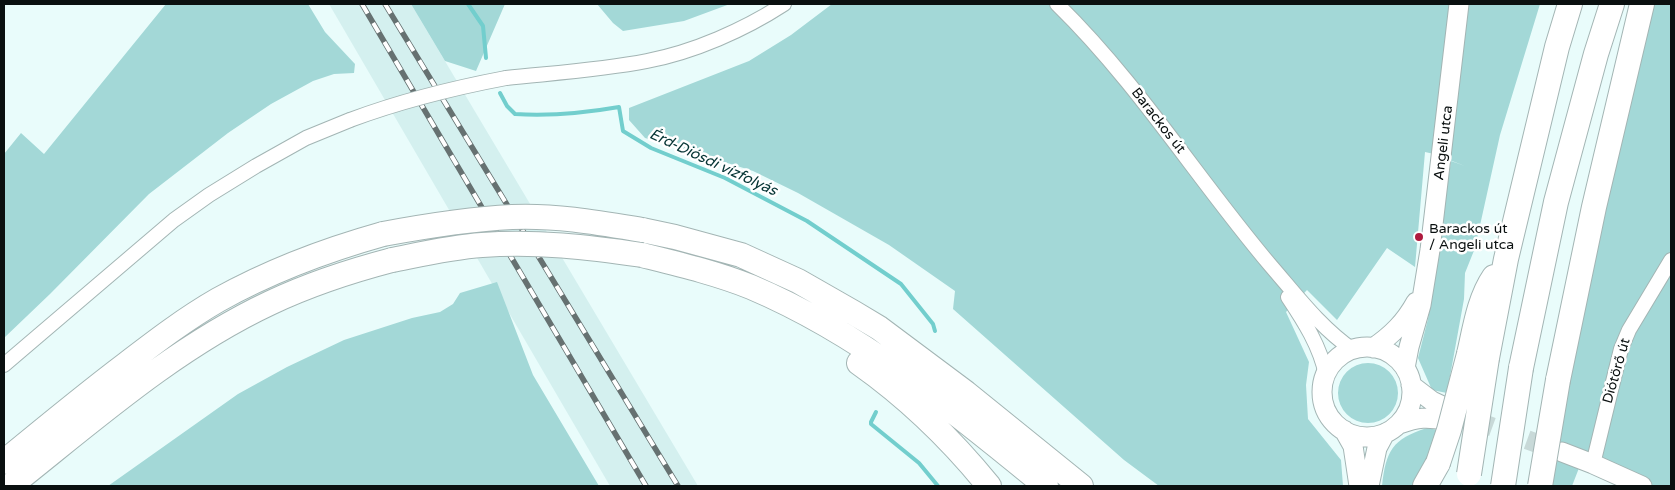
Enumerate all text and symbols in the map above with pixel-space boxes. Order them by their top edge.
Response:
street label: Barackos út [1127,85,1189,157]
street label: Angeli utca [1431,105,1457,181]
water label: Érd-Diósdi vízfolyás [646,126,780,200]
place label: Barackos út / Angeli utca [1429,221,1514,253]
marker: Barackos út / Angeli utca [1413,231,1425,243]
street label: Diótörő út [1600,336,1634,406]

